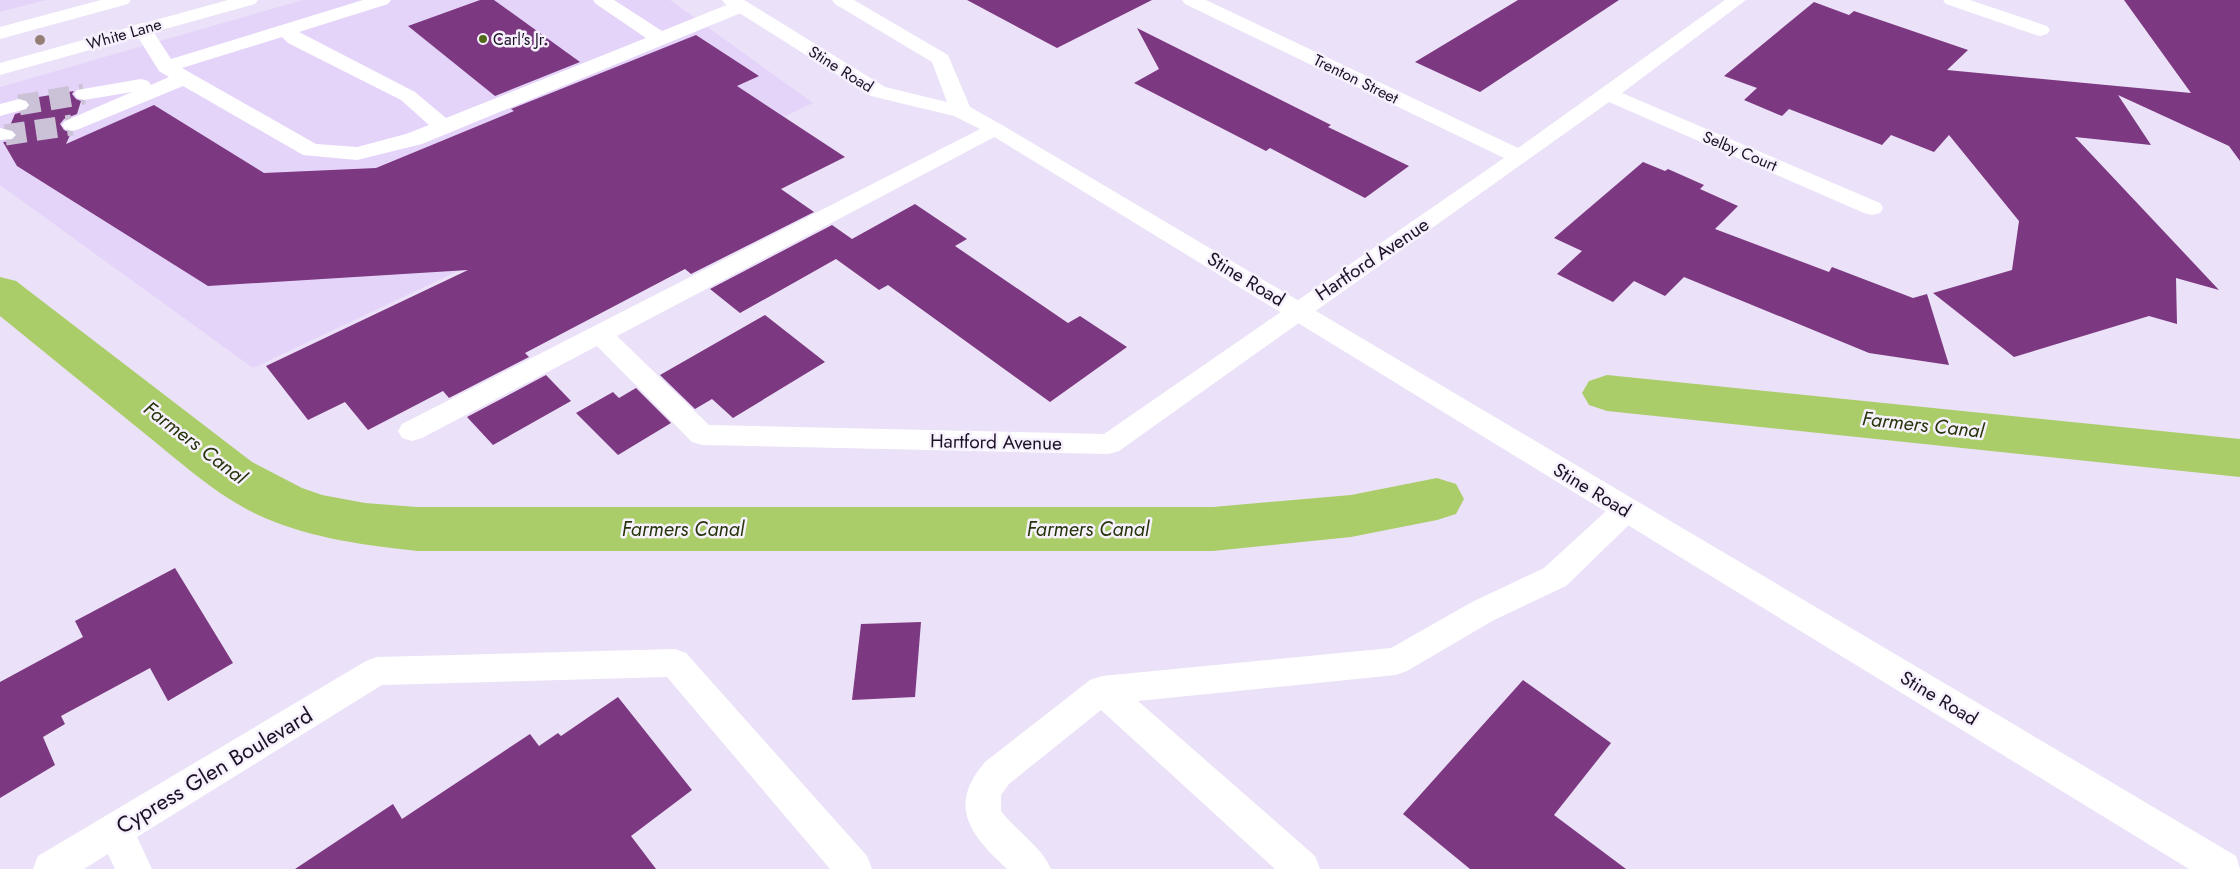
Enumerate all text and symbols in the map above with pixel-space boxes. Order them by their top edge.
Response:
street label: White Lane [84,12,164,56]
place label: Carl's Jr. [493,28,548,51]
marker: Carl's Jr. [477,33,489,45]
street label: Stine Road [804,40,878,98]
street label: Trenton Street [1310,48,1403,110]
street label: Selby Court [1699,125,1781,177]
street label: Hartford Avenue [1310,211,1434,307]
street label: Stine Road [1202,245,1290,313]
water label: Farmers Canal [137,395,254,492]
water label: Farmers Canal [1861,404,1987,446]
street label: Hartford Avenue [930,427,1062,457]
street label: Stine Road [1548,456,1636,524]
water label: Farmers Canal [622,515,746,544]
water label: Farmers Canal [1027,515,1151,544]
street label: Stine Road [1895,664,1983,732]
street label: Cypress Glen Boulevard [110,699,318,841]

